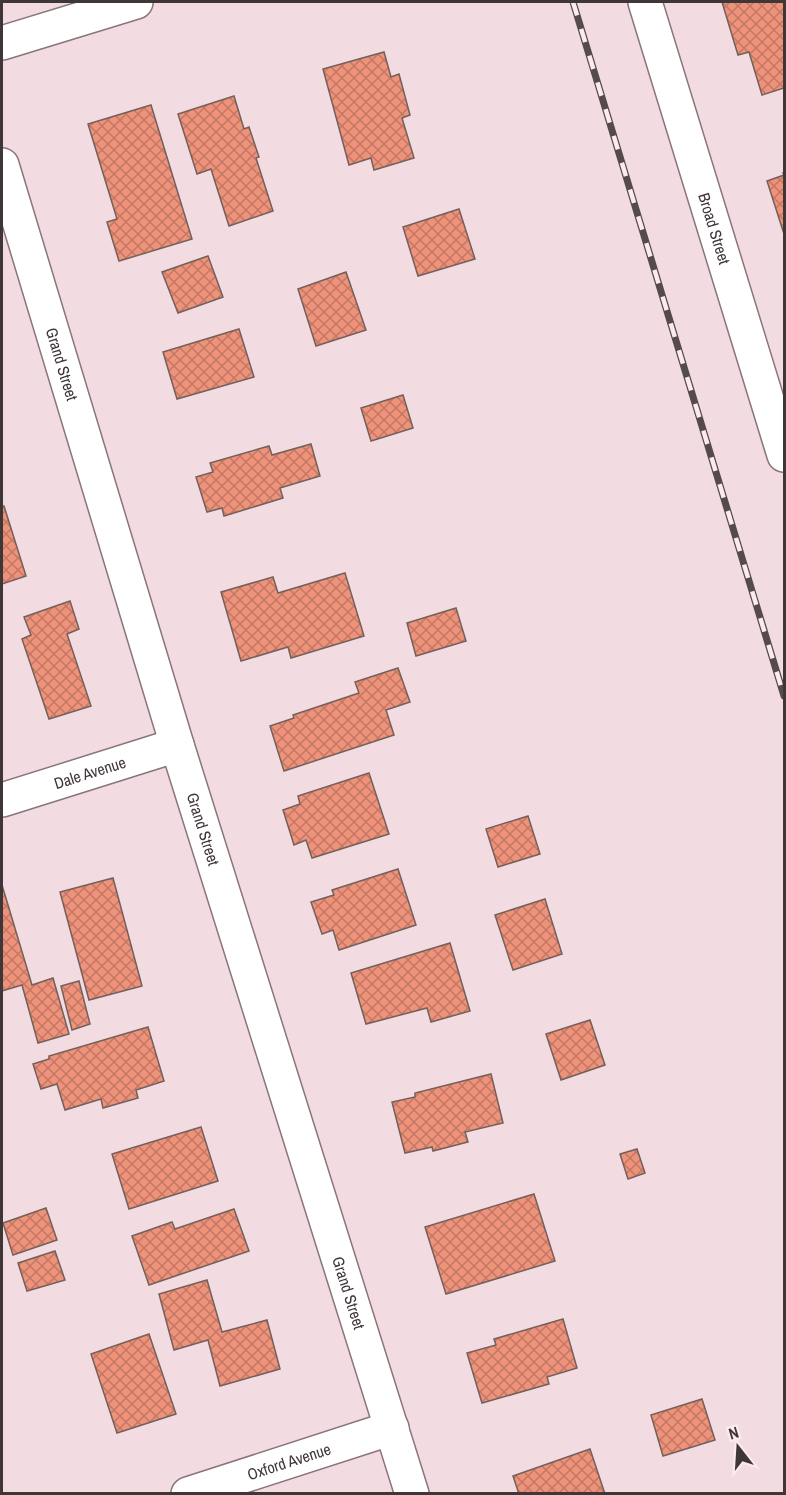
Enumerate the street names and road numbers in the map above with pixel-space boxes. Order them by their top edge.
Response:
street label: Broad Street [693,190,736,267]
street label: Grand Street [41,325,84,404]
street label: Dale Avenue [51,751,128,794]
street label: Grand Street [182,790,225,869]
street label: Grand Street [327,1254,371,1332]
street label: Oxford Avenue [244,1438,333,1485]

